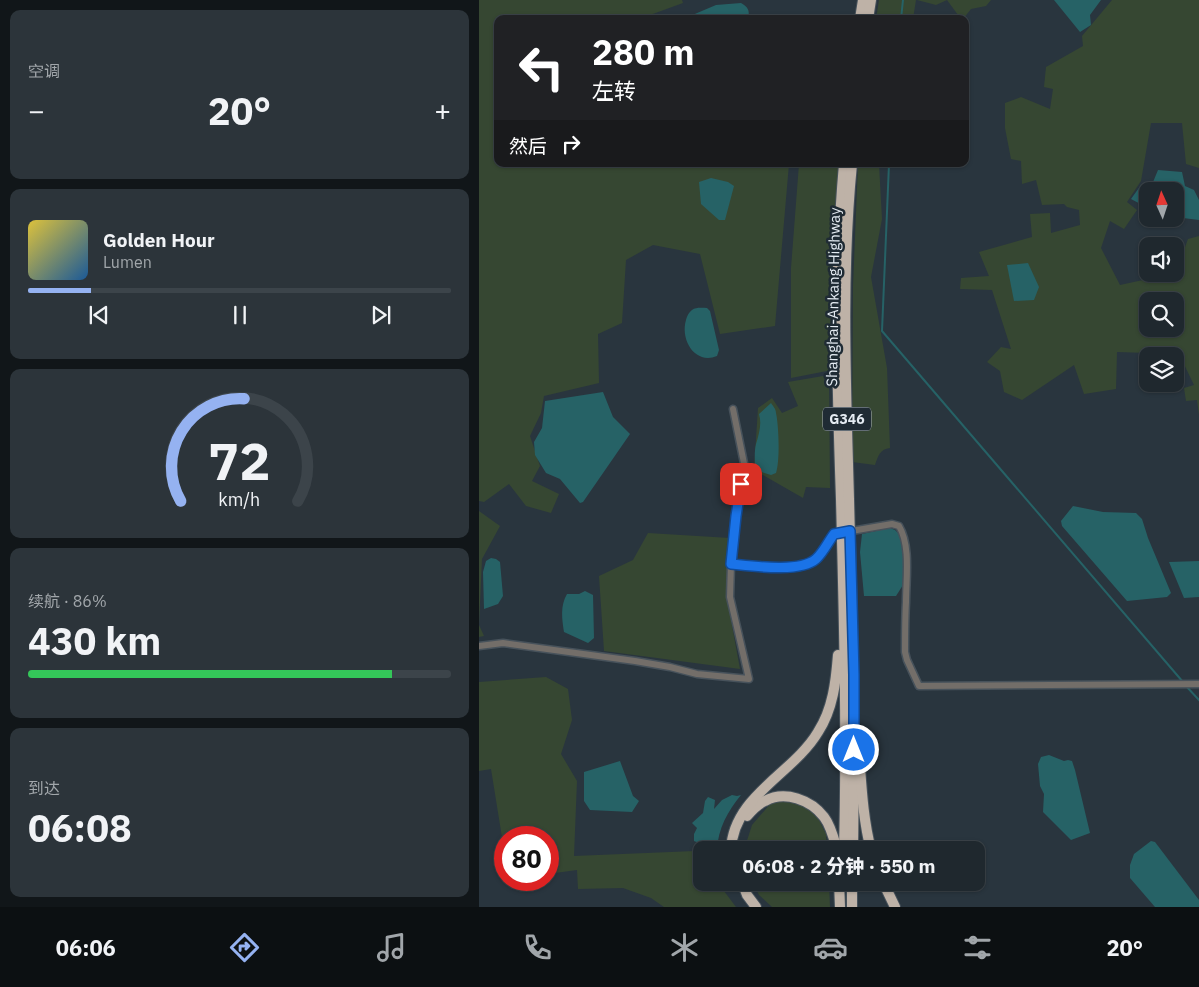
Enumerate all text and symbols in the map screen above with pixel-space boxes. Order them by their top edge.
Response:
text: 280 m [592,29,695,75]
icon: left [509,35,574,100]
text: 空调 [28,61,60,81]
text: 左转 [592,76,636,105]
text: 20° [208,86,271,135]
text: − [28,92,45,129]
text: + [434,92,451,129]
icon: right [557,130,585,158]
text: 然后 [509,134,547,158]
north arrow [1139,182,1184,228]
map controls [1139,182,1184,392]
street label: Shanghai-Ankang Highway [822,207,844,387]
text: Golden Hour [103,228,215,252]
button: sound [1139,237,1184,282]
text: Lumen [103,252,152,272]
button: search [1139,292,1184,337]
icon: previous [85,301,113,329]
icon: pause [226,301,254,329]
icon: next [367,301,395,329]
button: layers [1139,347,1184,392]
road number: G346 [823,408,871,430]
text: 72 [208,427,271,494]
pin [720,463,762,505]
icon: arrive [727,470,755,498]
text: km/h [219,488,261,511]
text: 续航 · 86% [28,591,107,611]
text: 430 km [28,616,161,665]
position arrow [827,723,879,775]
text: 到达 [28,778,60,798]
text: 06:08 [28,803,132,852]
speed limit sign: 80 [494,826,559,891]
text: 06:08 · 2 分钟 · 550 m [743,854,935,878]
icon: directions [227,930,262,965]
icon: music [374,930,409,965]
icon: phone [520,930,555,965]
icon: climate [667,930,702,965]
icon: car [813,930,848,965]
icon: filters [960,930,995,965]
text: 06:06 [56,933,116,962]
text: 20° [1106,933,1143,962]

